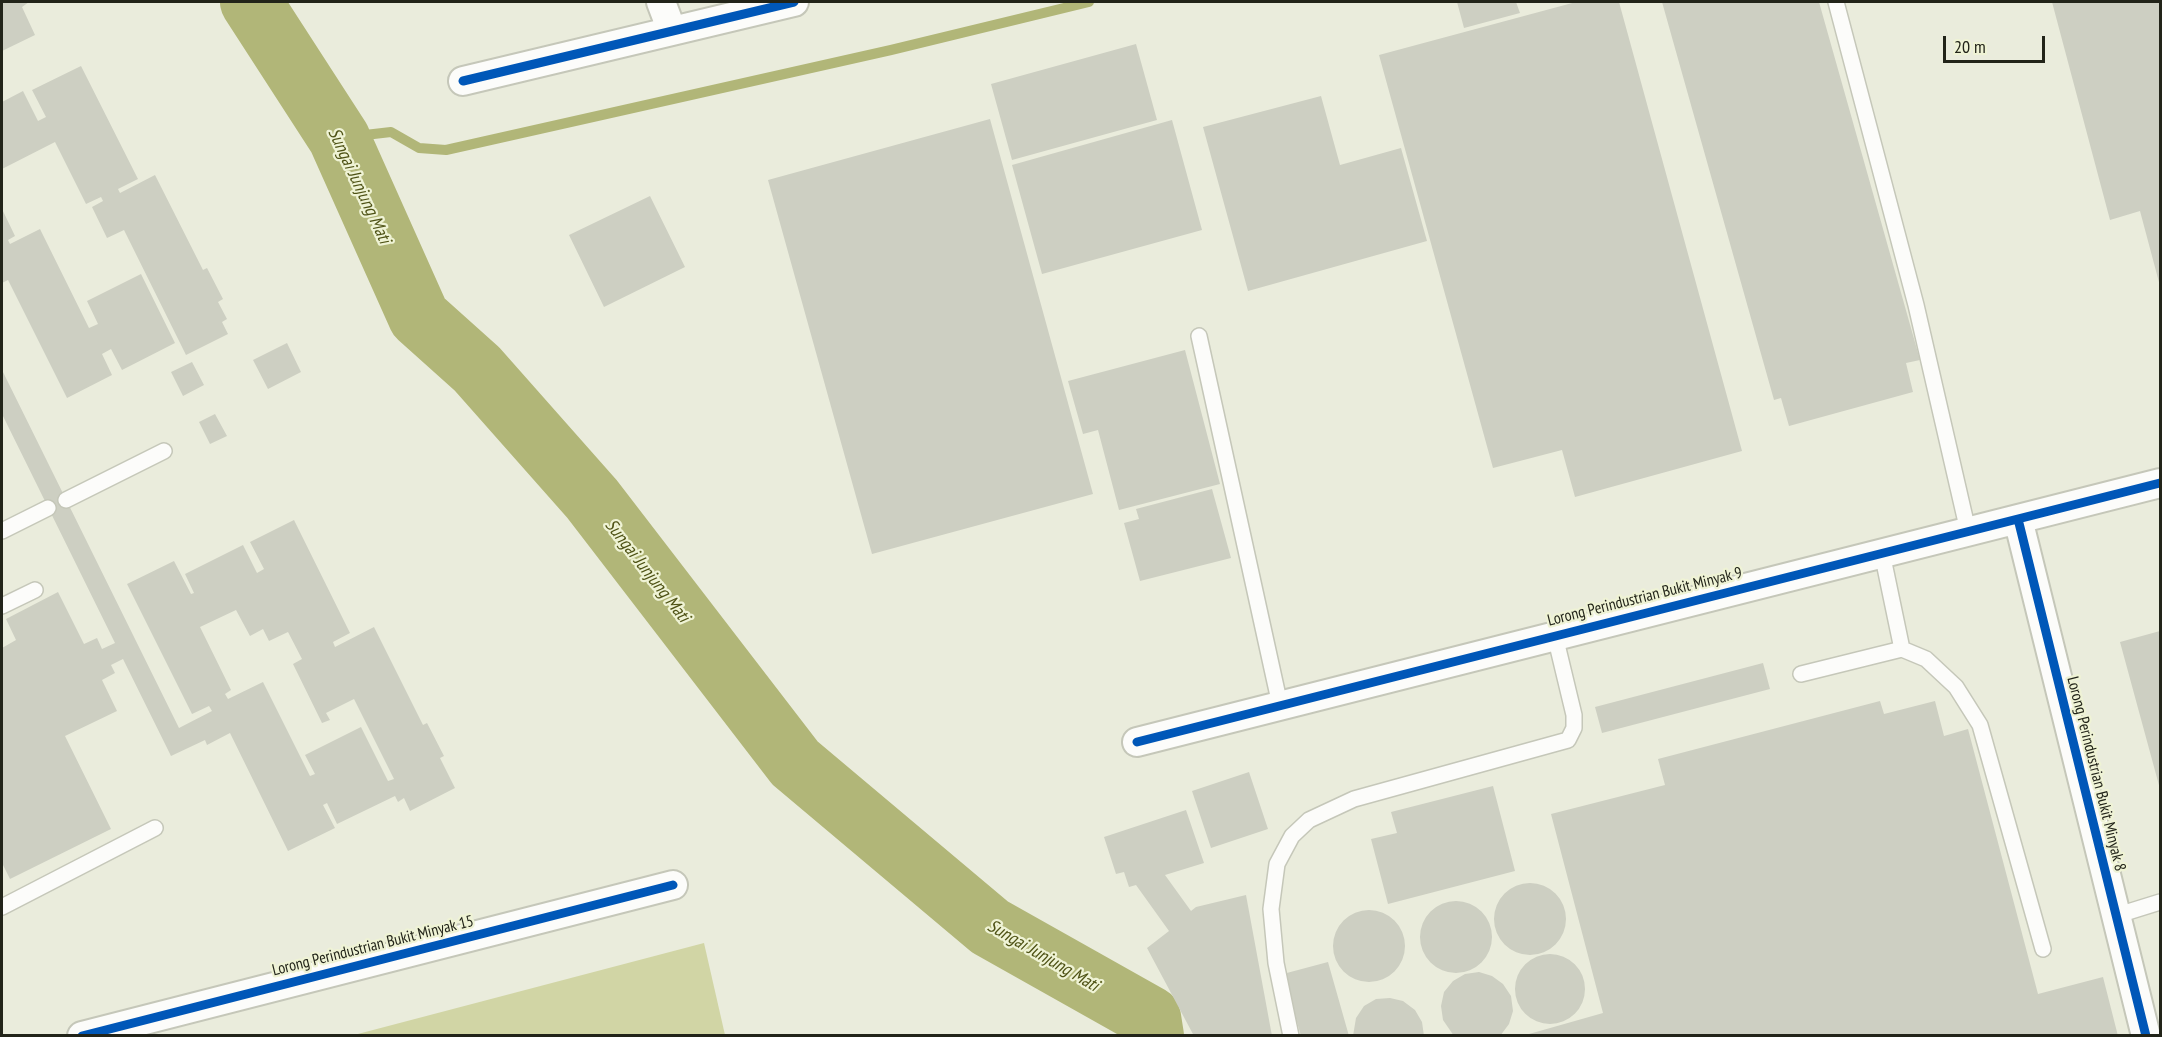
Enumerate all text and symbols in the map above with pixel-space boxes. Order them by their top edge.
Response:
scale bar [1946,24,2048,62]
text: 20 m [1954,35,1986,58]
water label: Sungai Junjung Mati [323,125,395,247]
water label: Sungai Junjung Mati [600,515,694,627]
street label: Lorong Perindustrian Bukit Minyak 9 [1546,564,1744,630]
street label: Lorong Perindustrian Bukit Minyak 8 [2063,675,2129,873]
street label: Lorong Perindustrian Bukit Minyak 15 [270,912,476,980]
water label: Sungai Junjung Mati [984,915,1102,997]

